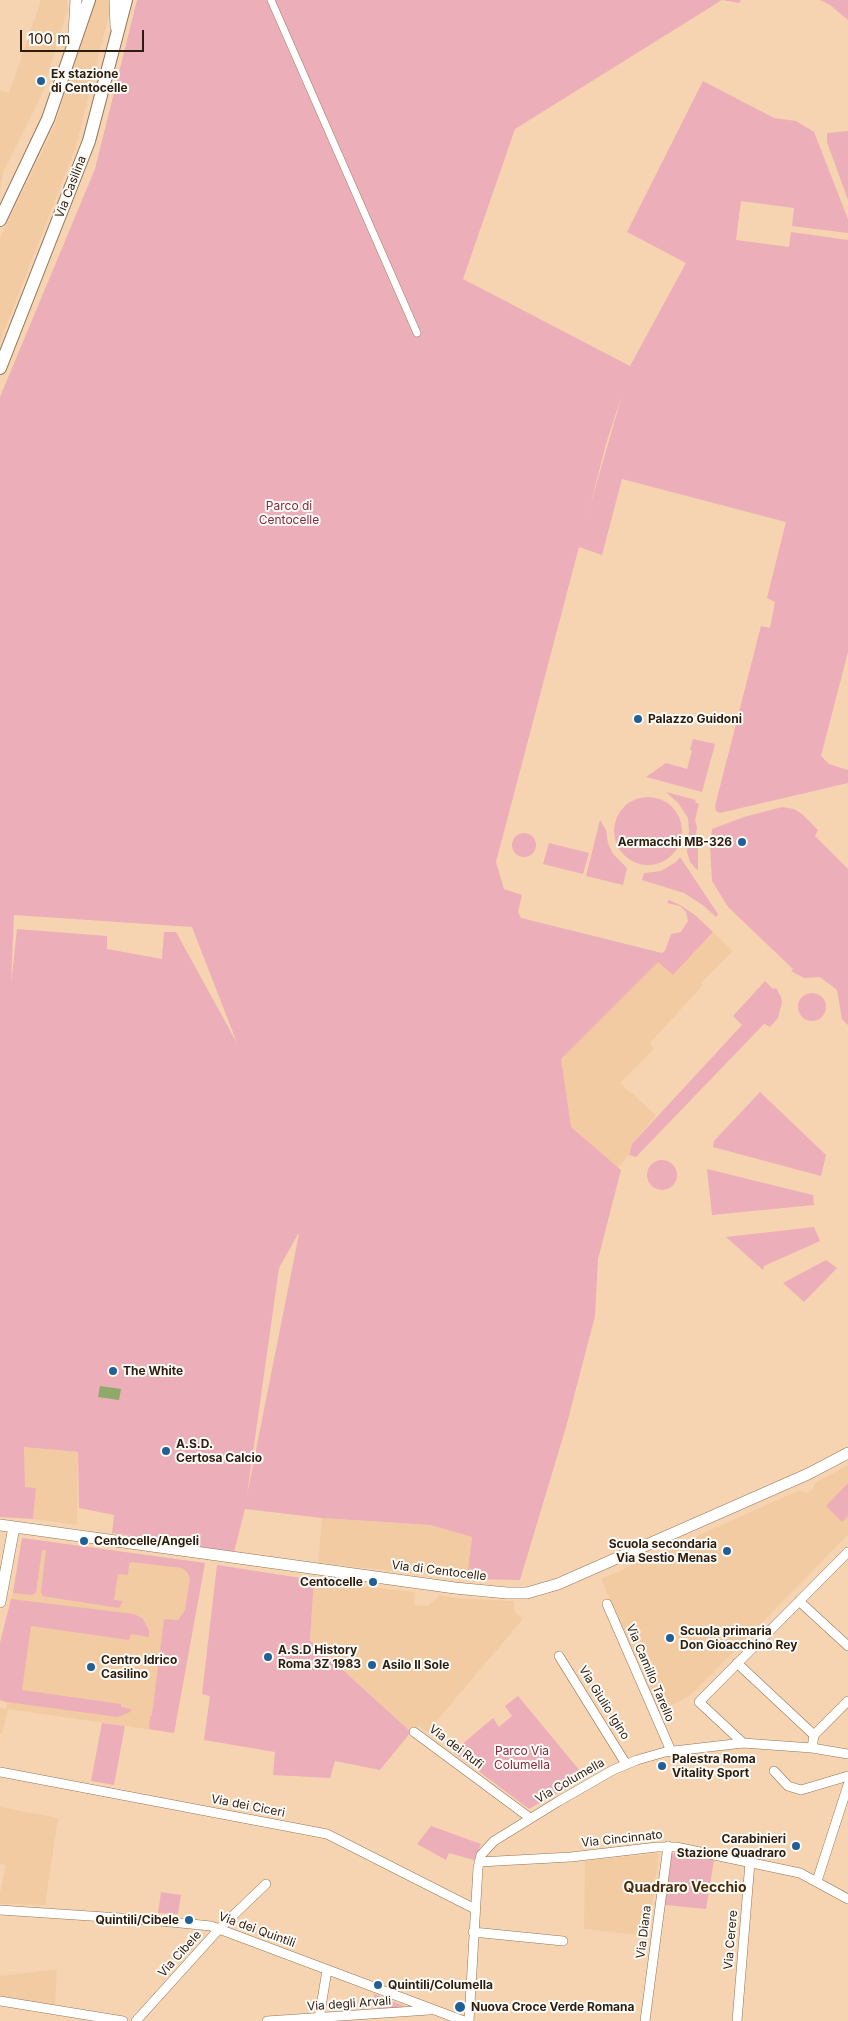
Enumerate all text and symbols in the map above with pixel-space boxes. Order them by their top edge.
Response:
scale bar [22,20,146,52]
text: 100 m [28,29,70,48]
place label: Ex stazione di Centocelle [51,67,128,95]
marker: Ex stazione di Centocelle [35,75,47,87]
street label: Via Casilina [53,154,89,220]
park label: Parco di Centocelle [259,499,319,527]
place label: Palazzo Guidoni [648,712,742,726]
marker: Palazzo Guidoni [632,713,644,725]
place label: Aermacchi MB-326 [618,835,732,849]
marker: Aermacchi MB-326 [736,836,748,848]
place label: The White [123,1364,183,1378]
marker: The White [107,1365,119,1377]
place label: A.S.D. Certosa Calcio [176,1437,262,1465]
marker: A.S.D. Certosa Calcio [160,1445,172,1457]
place label: Centocelle/Angeli [94,1534,199,1548]
marker: Centocelle/Angeli [78,1535,90,1547]
place label: Scuola secondaria Via Sestio Menas [609,1537,717,1565]
marker: Scuola secondaria Via Sestio Menas [721,1545,733,1557]
street label: Via di Centocelle [391,1558,487,1584]
place label: Centocelle [300,1575,363,1589]
marker: Centocelle [367,1576,379,1588]
street label: Via Camillo Tarello [623,1622,677,1724]
place label: Scuola primaria Don Gioacchino Rey [680,1624,797,1652]
marker: Scuola primaria Don Gioacchino Rey [664,1632,676,1644]
place label: A.S.D History Roma 3Z 1983 [278,1643,361,1671]
marker: A.S.D History Roma 3Z 1983 [262,1651,274,1663]
place label: Centro Idrico Casilino [101,1653,177,1681]
place label: Asilo Il Sole [382,1658,449,1672]
marker: Asilo Il Sole [366,1659,378,1671]
marker: Centro Idrico Casilino [85,1661,97,1673]
street label: Via Giulio Igino [576,1663,632,1743]
street label: Via dei Rufi [426,1722,486,1772]
park label: Parco Via Columella [494,1744,550,1772]
place label: Palestra Roma Vitality Sport [672,1752,756,1780]
street label: Via Columella [533,1755,607,1807]
marker: Palestra Roma Vitality Sport [656,1760,668,1772]
street label: Via dei Ciceri [210,1792,286,1820]
street label: Via Cincinnato [581,1828,663,1850]
place label: Carabinieri Stazione Quadraro [677,1832,786,1860]
marker: Carabinieri Stazione Quadraro [790,1840,802,1852]
district label: Quadraro Vecchio [624,1880,746,1896]
street label: Via Diana [634,1905,654,1959]
street label: Via dei Quintili [217,1909,297,1951]
street label: Via Cerere [721,1910,741,1970]
place label: Quintili/Cibele [95,1913,179,1927]
marker: Quintili/Cibele [183,1914,195,1926]
street label: Via Cibele [156,1928,204,1980]
place label: Quintili/Columella [388,1978,493,1992]
marker: Quintili/Columella [372,1979,384,1991]
street label: Via degli Arvali [306,1994,392,2014]
marker: Nuova Croce Verde Romana [453,2000,467,2014]
place label: Nuova Croce Verde Romana [471,2000,634,2014]

